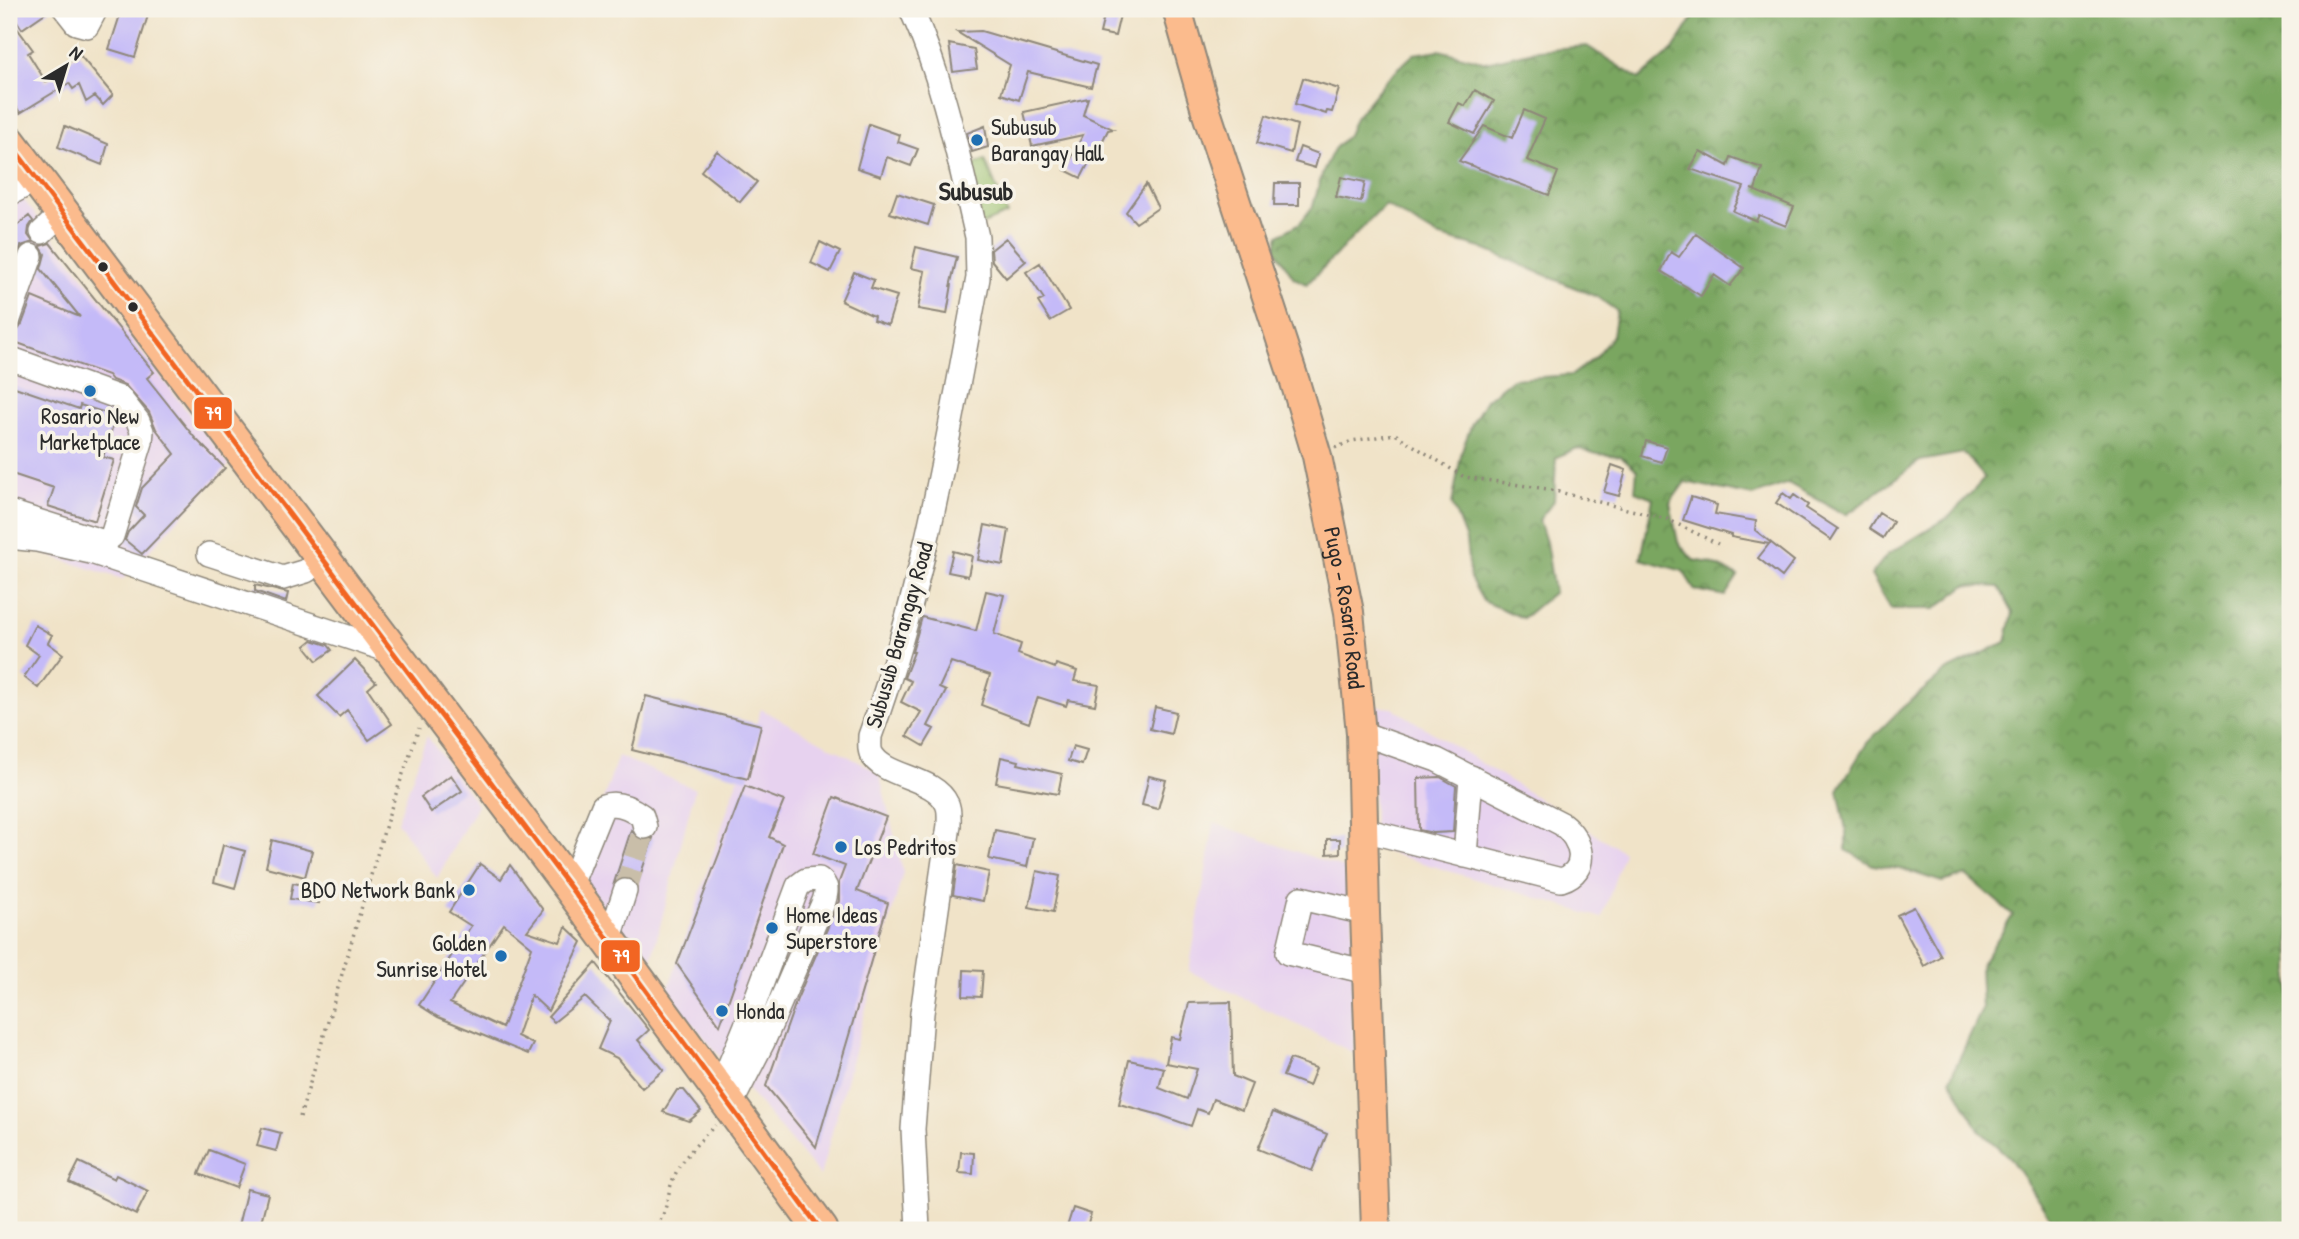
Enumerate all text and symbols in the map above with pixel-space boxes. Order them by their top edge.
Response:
north arrow [32,32,102,102]
text: N [64,39,88,66]
place label: Subusub Barangay Hall [991,111,1105,168]
marker: Subusub Barangay Hall [969,132,985,148]
district label: Subusub [939,173,1014,208]
unlabelled marker [96,260,110,274]
unlabelled marker [126,300,140,314]
marker: Rosario New Marketplace [82,383,98,399]
line badge: 79 [193,396,233,430]
place label: Rosario New Marketplace [39,400,141,457]
text: 79 [204,400,221,426]
street label: Pugo - Rosario Road [1317,524,1373,690]
street label: Subusub Barangay Road [857,538,940,731]
place label: Los Pedritos [855,831,956,862]
marker: Los Pedritos [833,839,849,855]
place label: BDO Network Bank [301,874,455,905]
marker: BDO Network Bank [461,882,477,898]
place label: Home Ideas Superstore [786,899,878,956]
marker: Home Ideas Superstore [764,920,780,936]
place label: Golden Sunrise Hotel [376,927,488,984]
line badge: 79 [600,939,641,973]
text: 79 [612,943,629,969]
marker: Golden Sunrise Hotel [493,948,509,964]
place label: Honda [736,995,784,1026]
marker: Honda [714,1003,730,1019]

